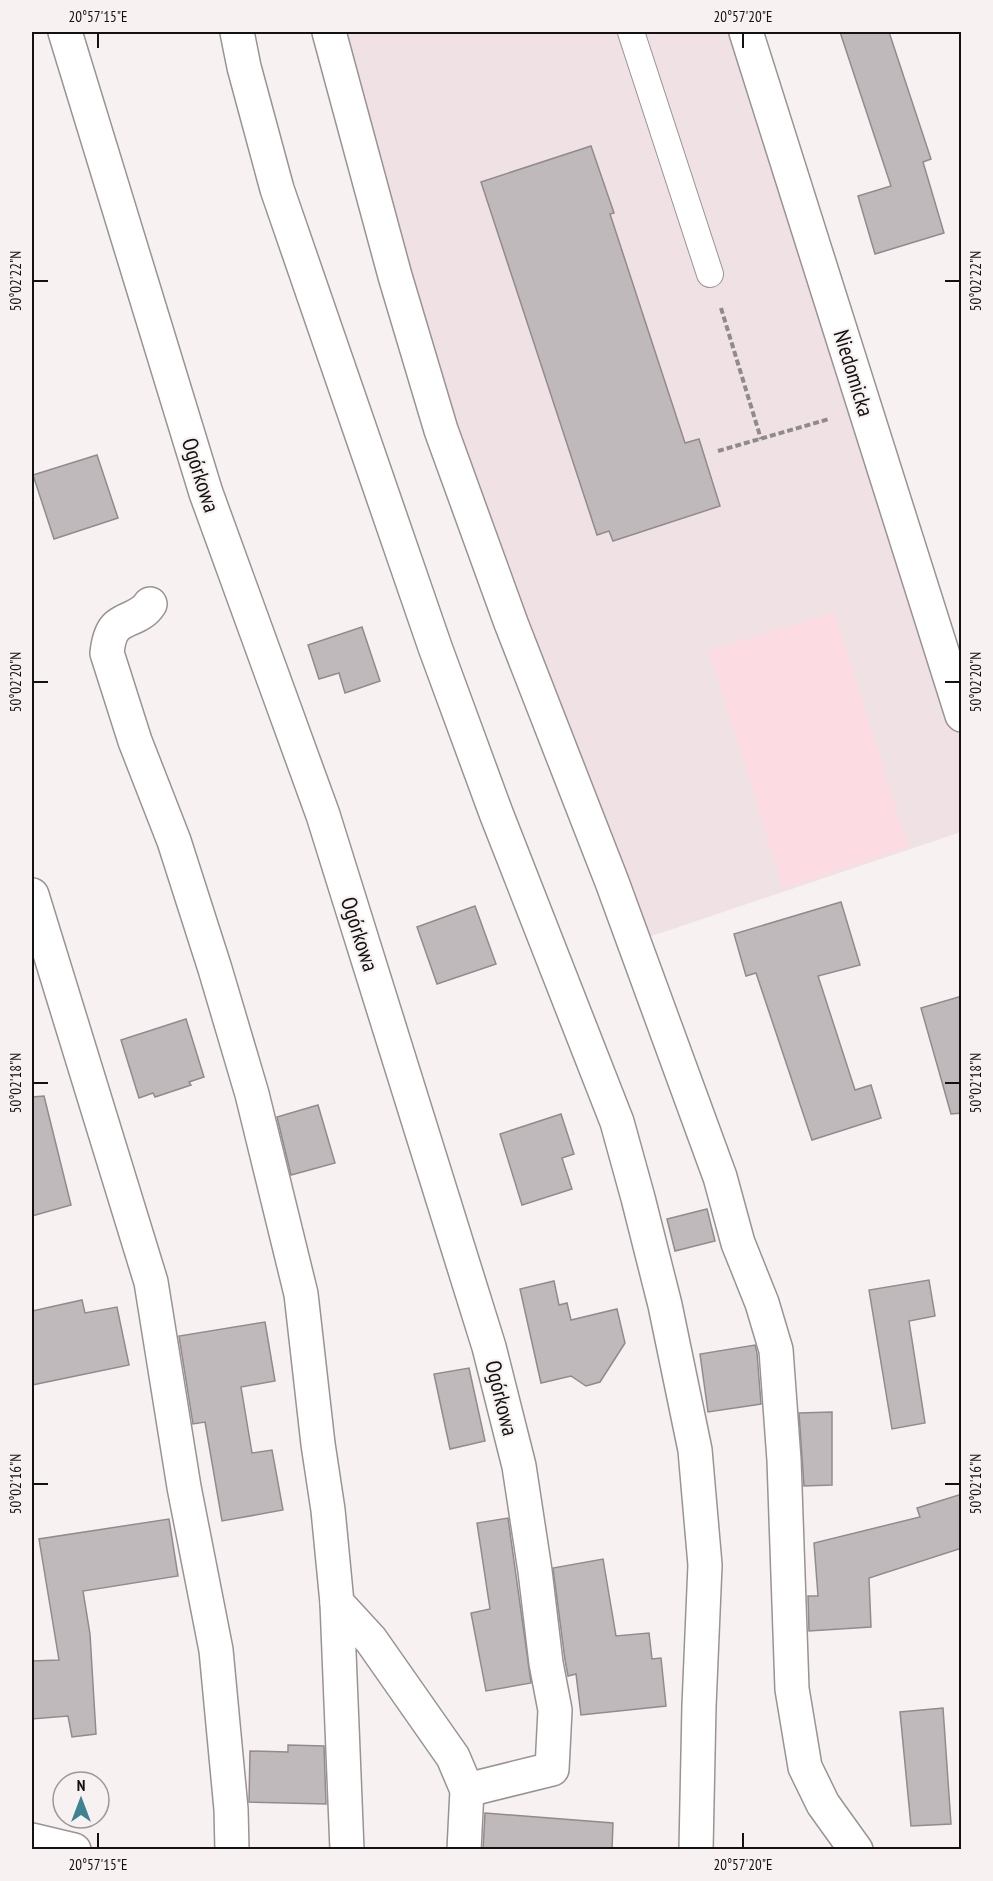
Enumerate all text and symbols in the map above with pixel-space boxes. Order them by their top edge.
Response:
text: 20°57'15"E [68,7,128,26]
text: 20°57'20"E [713,7,773,26]
text: 50°02'22"N [6,251,25,311]
text: 50°02'22"N [966,251,985,311]
street label: Niedomicka [828,326,880,420]
street label: Ogórkowa [176,434,226,516]
text: 50°02'20"N [6,652,25,712]
text: 50°02'20"N [966,652,985,712]
street label: Ogórkowa [335,893,385,975]
text: 50°02'18"N [6,1053,25,1113]
text: 50°02'18"N [966,1053,985,1113]
street label: Ogórkowa [479,1357,525,1439]
text: 50°02'16"N [6,1454,25,1514]
text: 50°02'16"N [966,1454,985,1514]
north arrow [51,1770,111,1830]
text: N [77,1775,85,1795]
text: 20°57'15"E [68,1855,128,1874]
text: 20°57'20"E [713,1855,773,1874]

